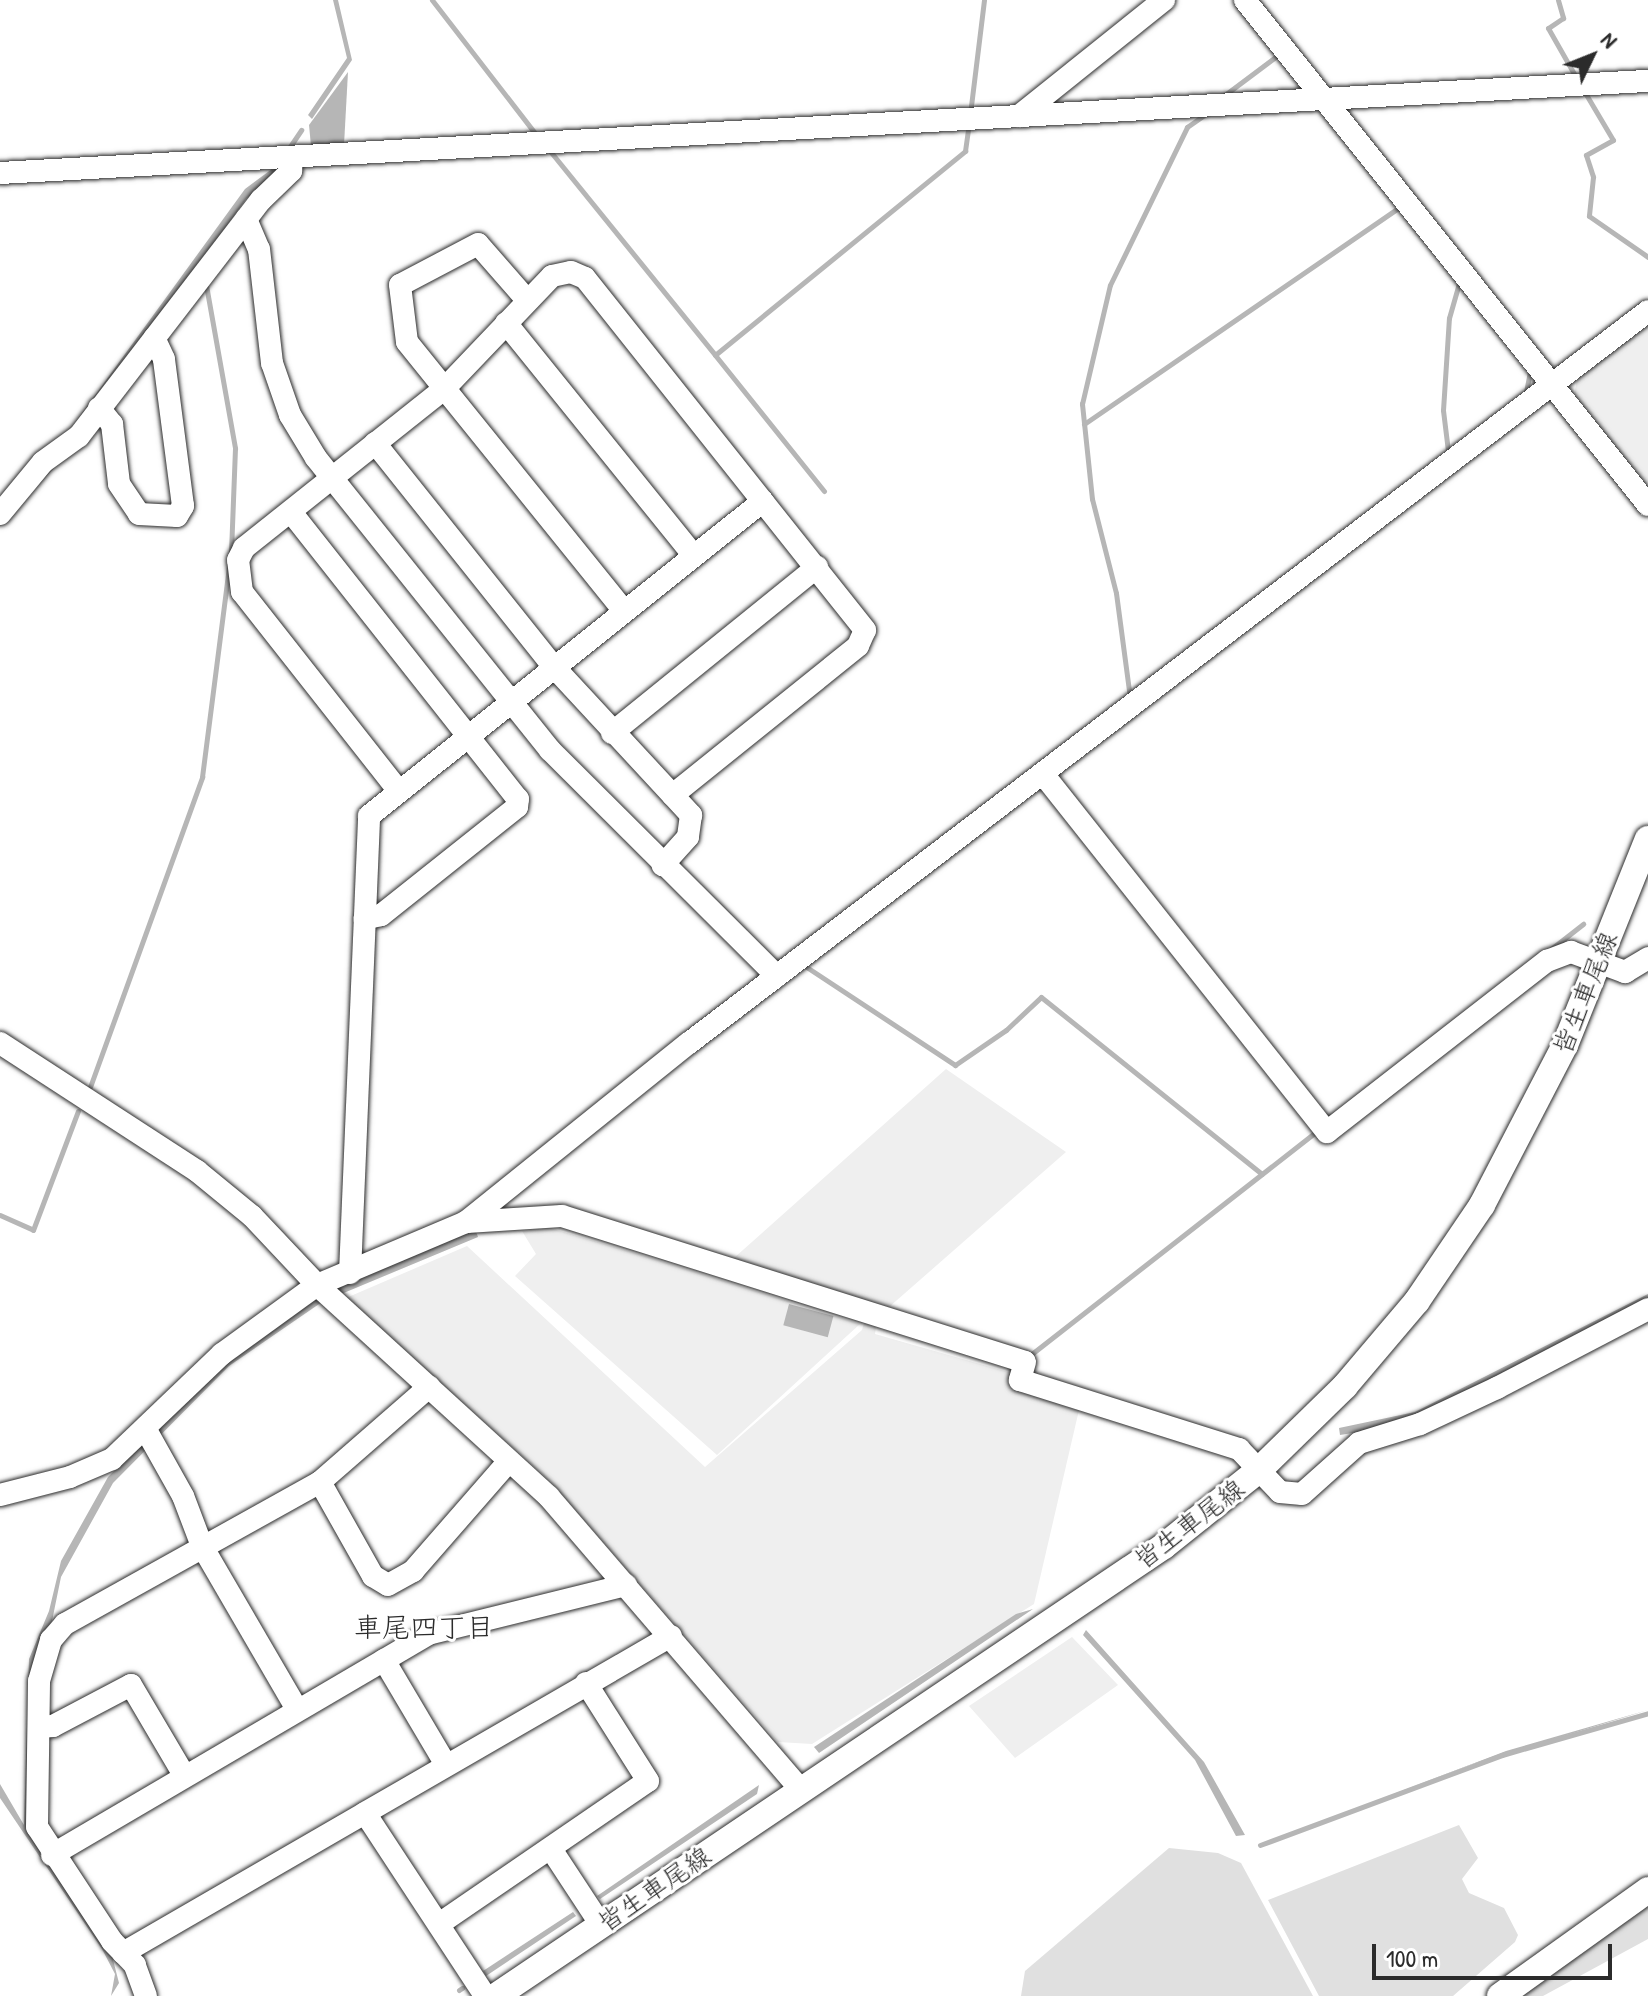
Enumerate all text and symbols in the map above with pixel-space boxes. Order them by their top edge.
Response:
north arrow [1552,16,1632,96]
text: N [1595,25,1625,54]
street label: 皆生車尾線 [1546,927,1624,1059]
street label: 皆生車尾線 [1128,1472,1250,1576]
district label: 車尾四丁目 [354,1610,494,1644]
street label: 皆生車尾線 [591,1840,717,1938]
scale bar [1376,1928,1616,1978]
text: 100 m [1386,1942,1438,1974]

